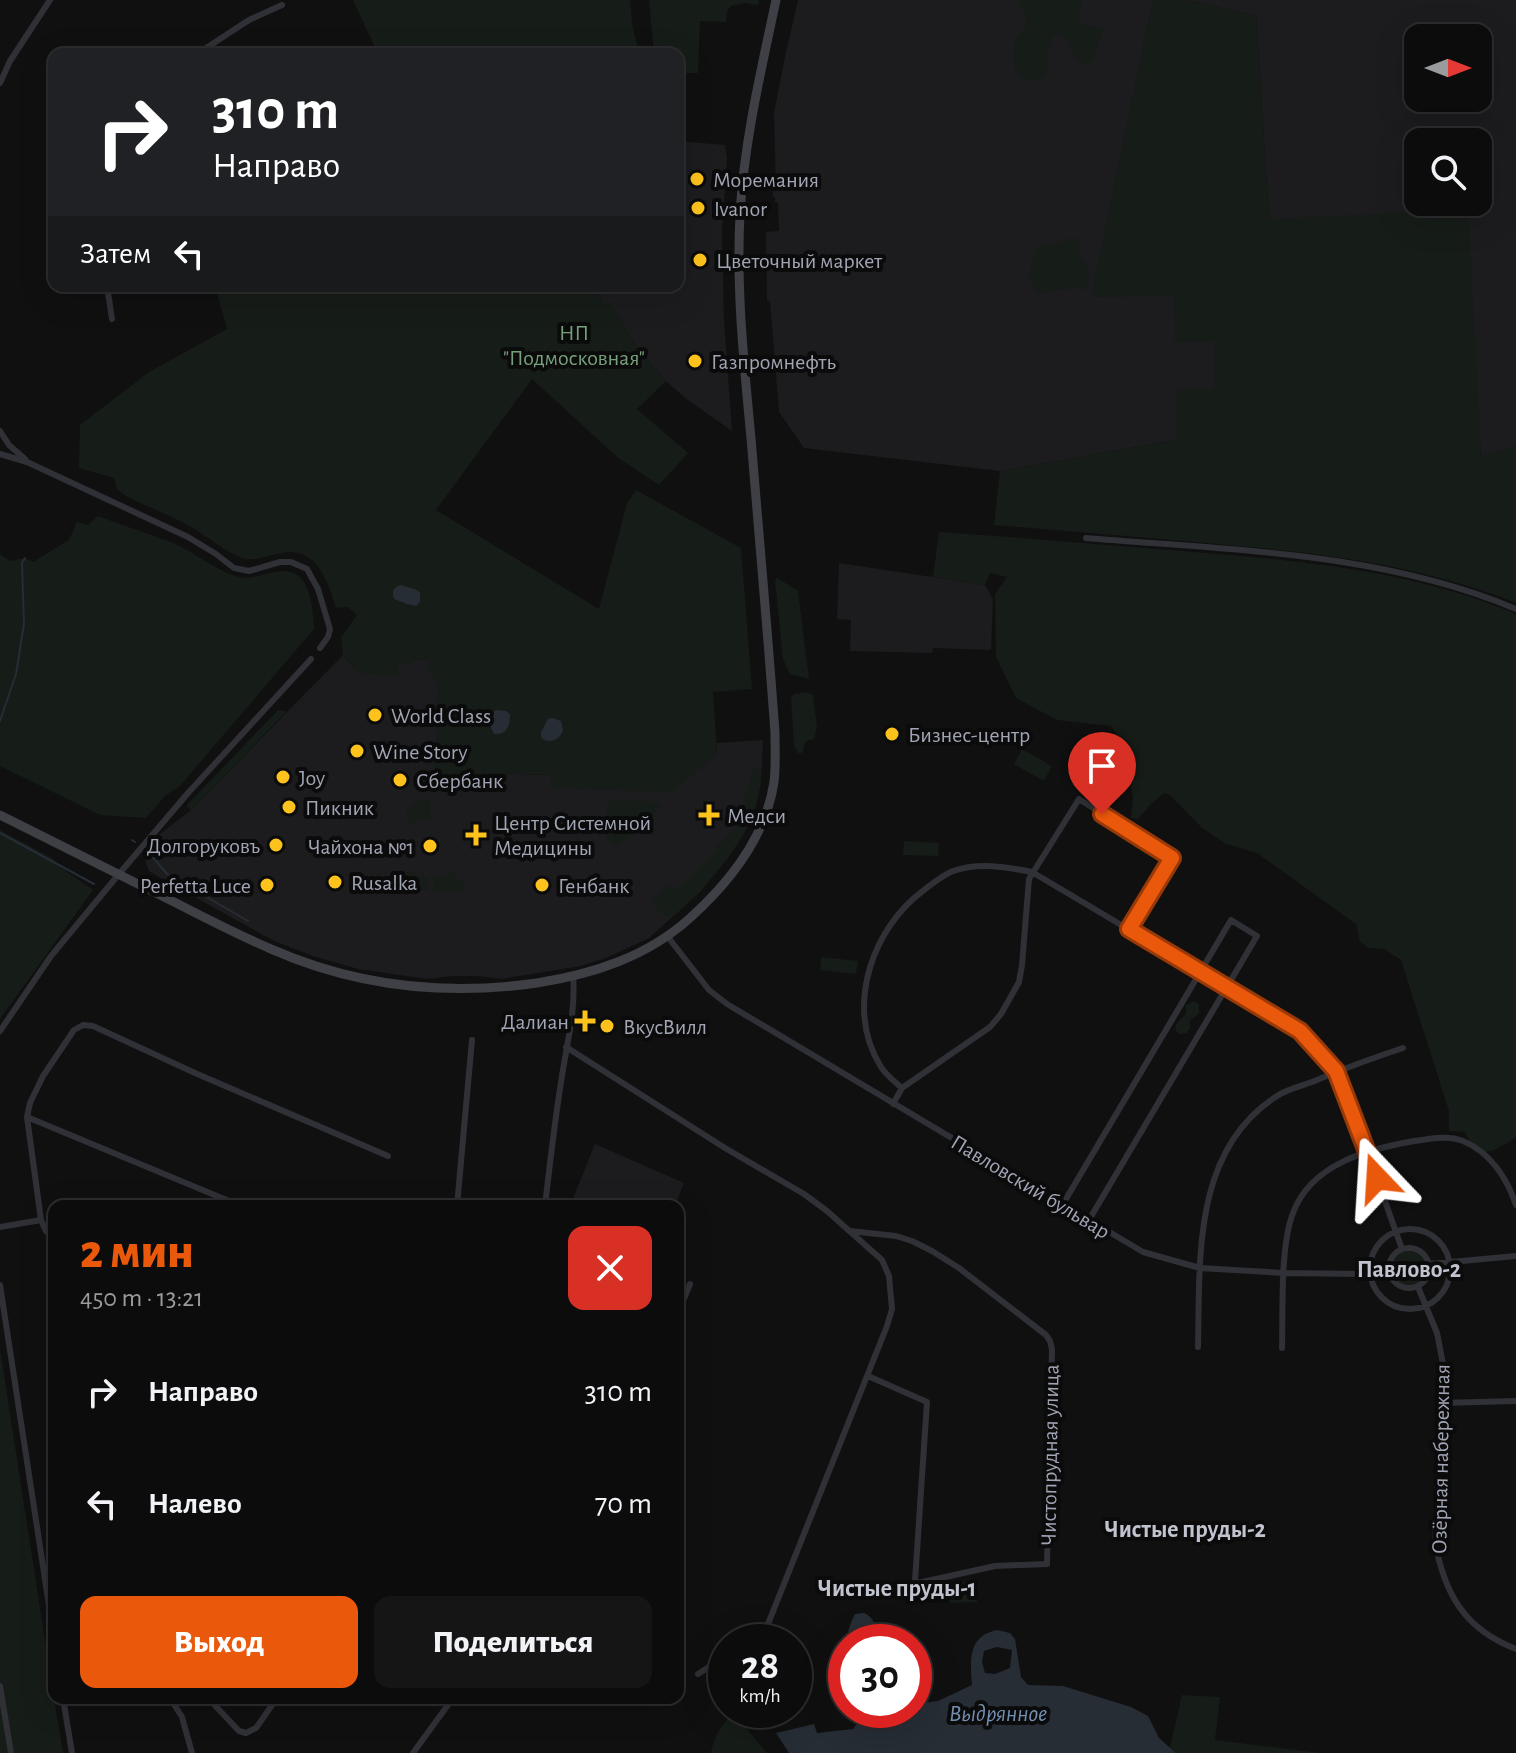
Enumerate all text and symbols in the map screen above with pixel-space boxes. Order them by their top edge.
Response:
north arrow [1404,24,1492,112]
map controls [1404,24,1492,216]
icon: right [80,80,184,184]
text: 310 m [212,83,339,139]
button: search [1404,128,1492,216]
text: Направо [212,148,340,184]
place label: Моремания [713,169,819,191]
marker: Моремания [688,170,706,188]
place label: Ivanor [714,198,767,220]
marker: Ivanor [689,199,707,217]
icon: left [167,232,211,276]
text: Затем [80,239,151,269]
place label: Цветочный маркет [716,250,883,272]
marker: Цветочный маркет [691,251,709,269]
park label: НП "Подмосковная" [503,322,645,369]
place label: Газпромнефть [711,351,836,373]
marker: Газпромнефть [686,352,704,370]
place label: World Class [391,705,491,727]
marker: World Class [366,706,384,724]
place label: Бизнес-центр [908,724,1030,746]
marker: Бизнес-центр [883,725,901,743]
pin [1068,732,1136,814]
place label: Wine Story [373,741,468,763]
marker: Wine Story [348,742,366,760]
icon: arrive [1080,744,1124,788]
place label: Joy [299,767,326,789]
marker: Joy [274,768,292,786]
place label: Сбербанк [416,770,503,792]
marker: Сбербанк [391,771,409,789]
place label: Пикник [305,797,374,819]
marker: Пикник [280,798,298,816]
marker: Медси [698,804,720,826]
place label: Медси [727,805,786,827]
place label: Центр Системной Медицины [494,812,651,859]
marker: Центр Системной Медицины [465,824,487,846]
place label: Долгоруковъ [147,835,260,857]
marker: Долгоруковъ [267,836,285,854]
place label: Чайхона №1 [308,836,414,858]
marker: Чайхона №1 [421,837,439,855]
place label: Rusalka [351,872,417,894]
marker: Rusalka [326,873,344,891]
place label: Perfetta Luce [140,875,251,897]
place label: Генбанк [558,875,629,897]
marker: Perfetta Luce [258,876,276,894]
marker: Генбанк [533,876,551,894]
place label: Далиан [501,1011,569,1033]
marker: Далиан [576,1012,594,1030]
place label: ВкусВилл [623,1016,707,1038]
marker: ВкусВилл [598,1017,616,1035]
street label: Павловский бульвар [947,1131,1114,1243]
position arrow [1335,1136,1419,1220]
button: close [568,1226,652,1310]
text: 2 мин [80,1229,194,1277]
district label: Павлово-2 [1357,1258,1461,1282]
text: 450 m · 13:21 [80,1285,203,1311]
street label: Чистопрудная улица [1037,1364,1063,1546]
street label: Озёрная набережная [1428,1364,1454,1554]
icon: right [80,1370,124,1414]
text: Направо [148,1377,258,1407]
text: 310 m [585,1377,652,1407]
icon: left [80,1482,124,1526]
text: Налево [148,1489,242,1519]
text: 70 m [595,1489,652,1519]
district label: Чистые пруды-2 [1104,1518,1266,1542]
district label: Чистые пруды-1 [818,1577,976,1601]
button: Выход [80,1596,358,1688]
button: Поделиться [374,1596,652,1688]
speed limit sign: 30 [828,1624,932,1728]
text: 28 [741,1646,779,1686]
text: km/h [739,1686,781,1706]
water label: Выдрянное [949,1702,1047,1726]

